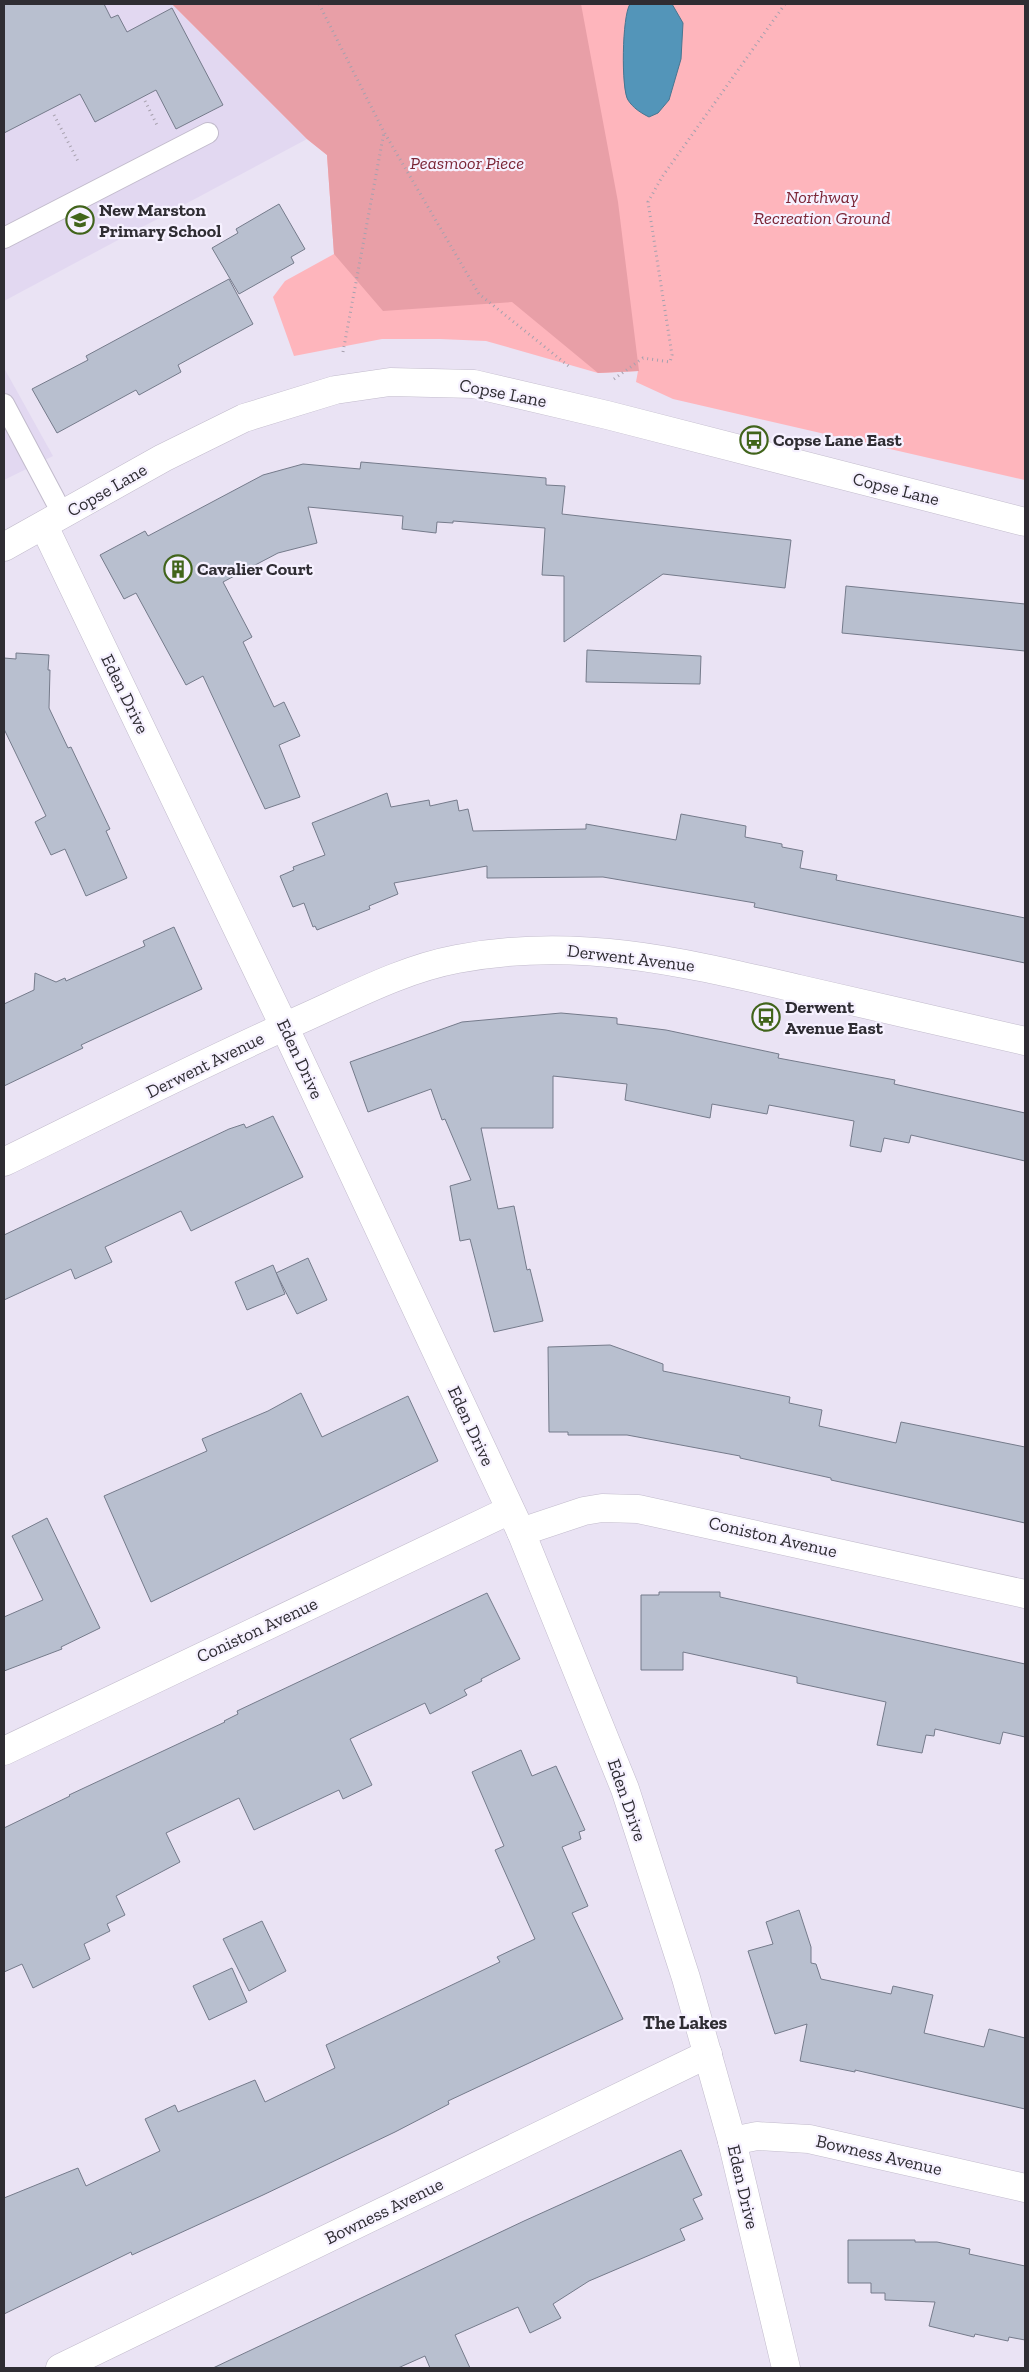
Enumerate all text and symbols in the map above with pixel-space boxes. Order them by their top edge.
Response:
park label: Peasmoor Piece [410,152,524,174]
park label: Northway Recreation Ground [754,186,890,229]
place label: New Marston Primary School [99,199,221,242]
school or university icon: New Marston Primary School [65,205,95,235]
street label: Copse Lane [457,374,549,412]
bus stop icon: Copse Lane East [739,425,769,455]
place label: Copse Lane East [773,429,903,451]
street label: Copse Lane [63,458,151,522]
street label: Copse Lane [850,468,942,510]
building icon: Cavalier Court [163,554,193,584]
place label: Cavalier Court [197,558,314,580]
street label: Eden Drive [96,651,154,737]
street label: Derwent Avenue [566,939,696,977]
place label: Derwent Avenue East [785,996,884,1039]
bus stop icon: Derwent Avenue East [751,1002,781,1032]
street label: Eden Drive [272,1016,328,1102]
street label: Derwent Avenue [143,1027,267,1103]
street label: Eden Drive [443,1383,499,1469]
street label: Coniston Avenue [707,1512,839,1562]
street label: Coniston Avenue [193,1592,321,1668]
street label: Eden Drive [603,1756,651,1844]
district label: The Lakes [643,2011,728,2034]
street label: Bowness Avenue [814,2130,944,2180]
street label: Eden Drive [723,2143,763,2231]
street label: Bowness Avenue [321,2173,447,2249]

